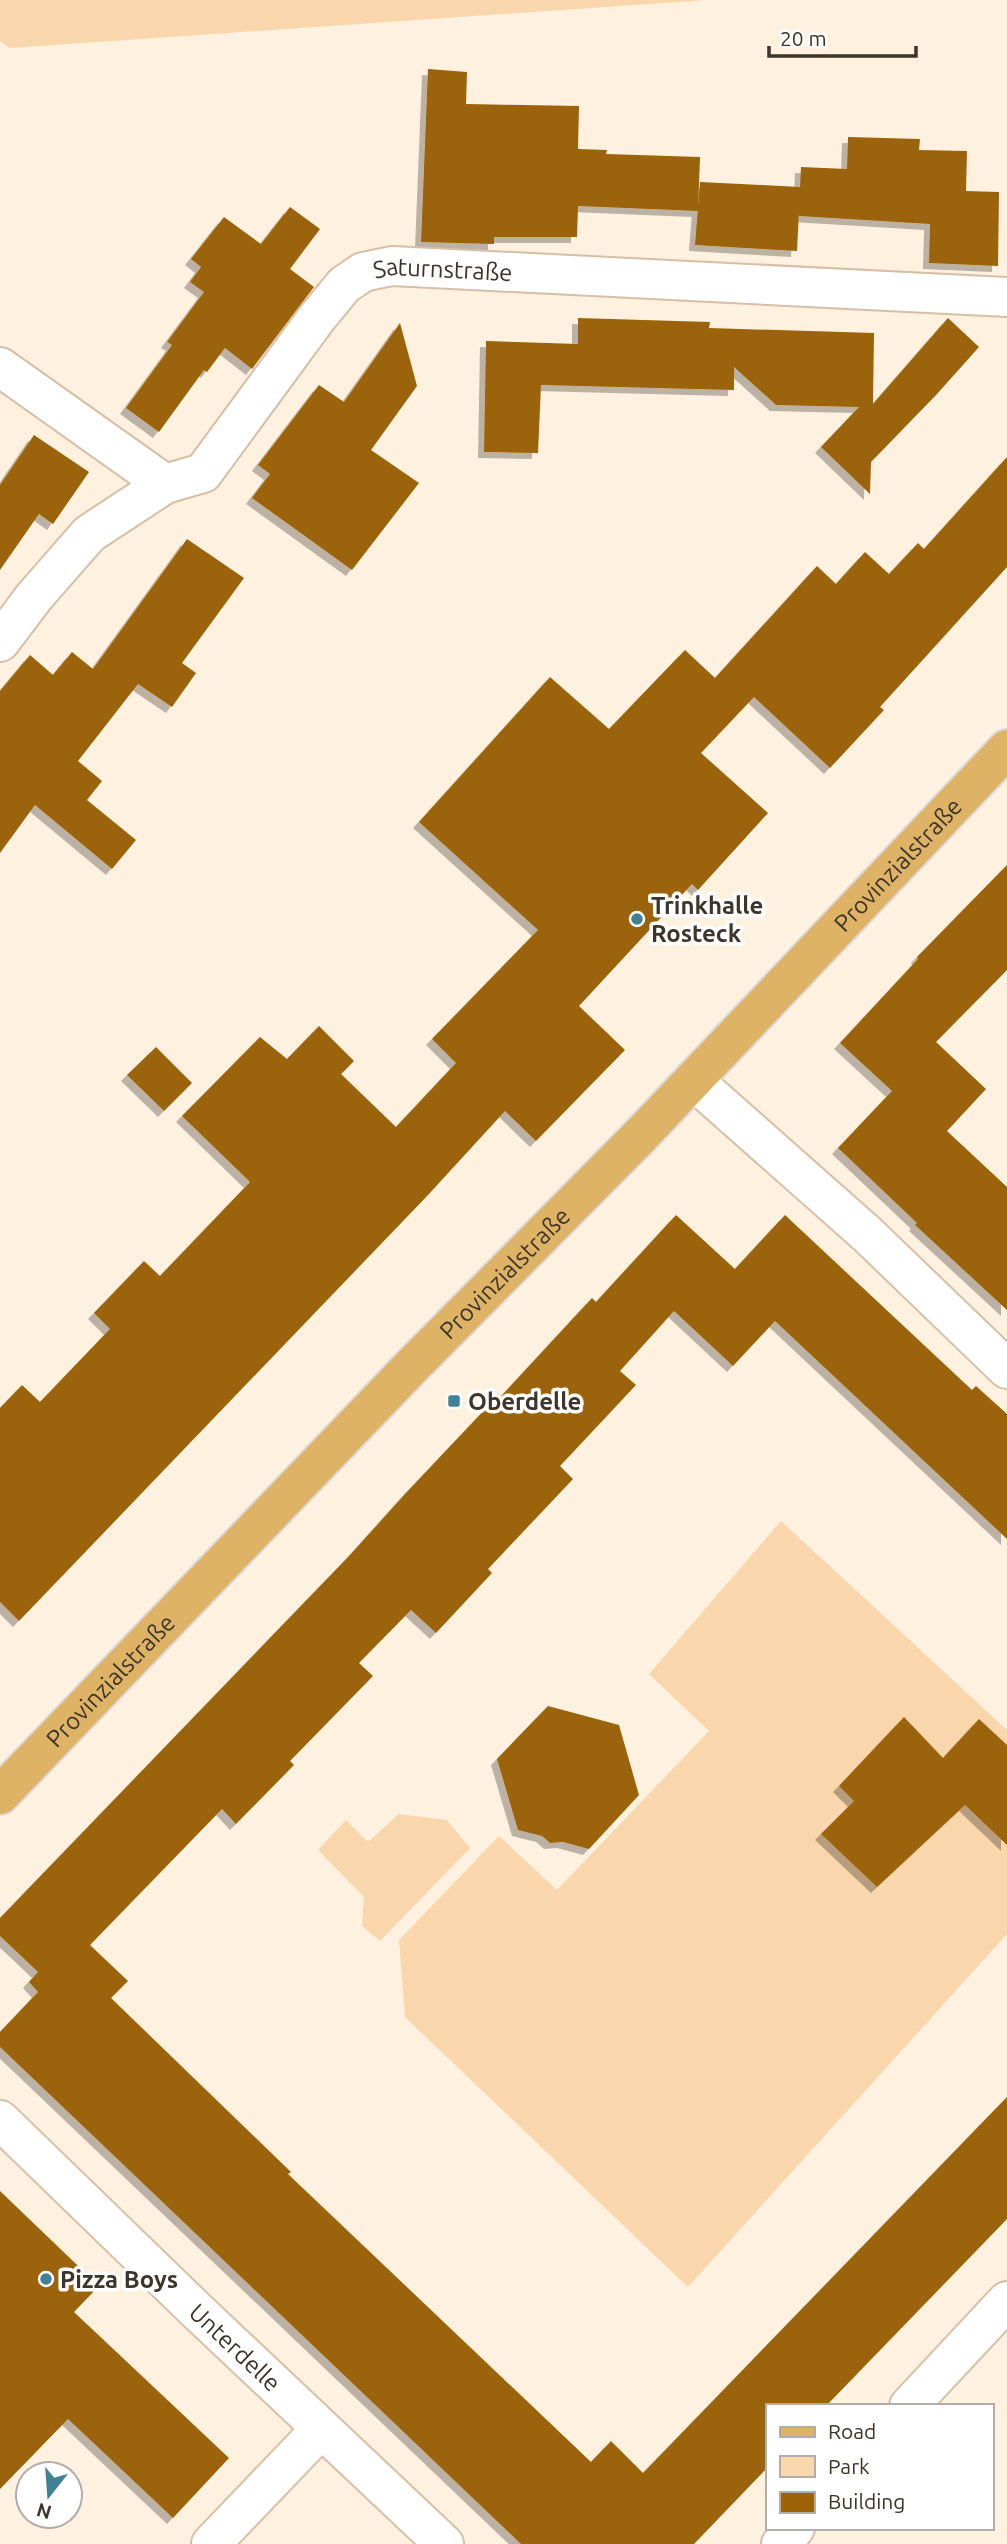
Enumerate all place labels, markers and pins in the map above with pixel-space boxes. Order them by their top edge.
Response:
place label: Trinkhalle Rosteck [651,892,763,947]
marker: Trinkhalle Rosteck [629,911,645,927]
place label: Oberdelle [468,1388,581,1415]
marker: Oberdelle [446,1393,462,1409]
place label: Pizza Boys [60,2266,178,2293]
marker: Pizza Boys [38,2271,54,2287]

